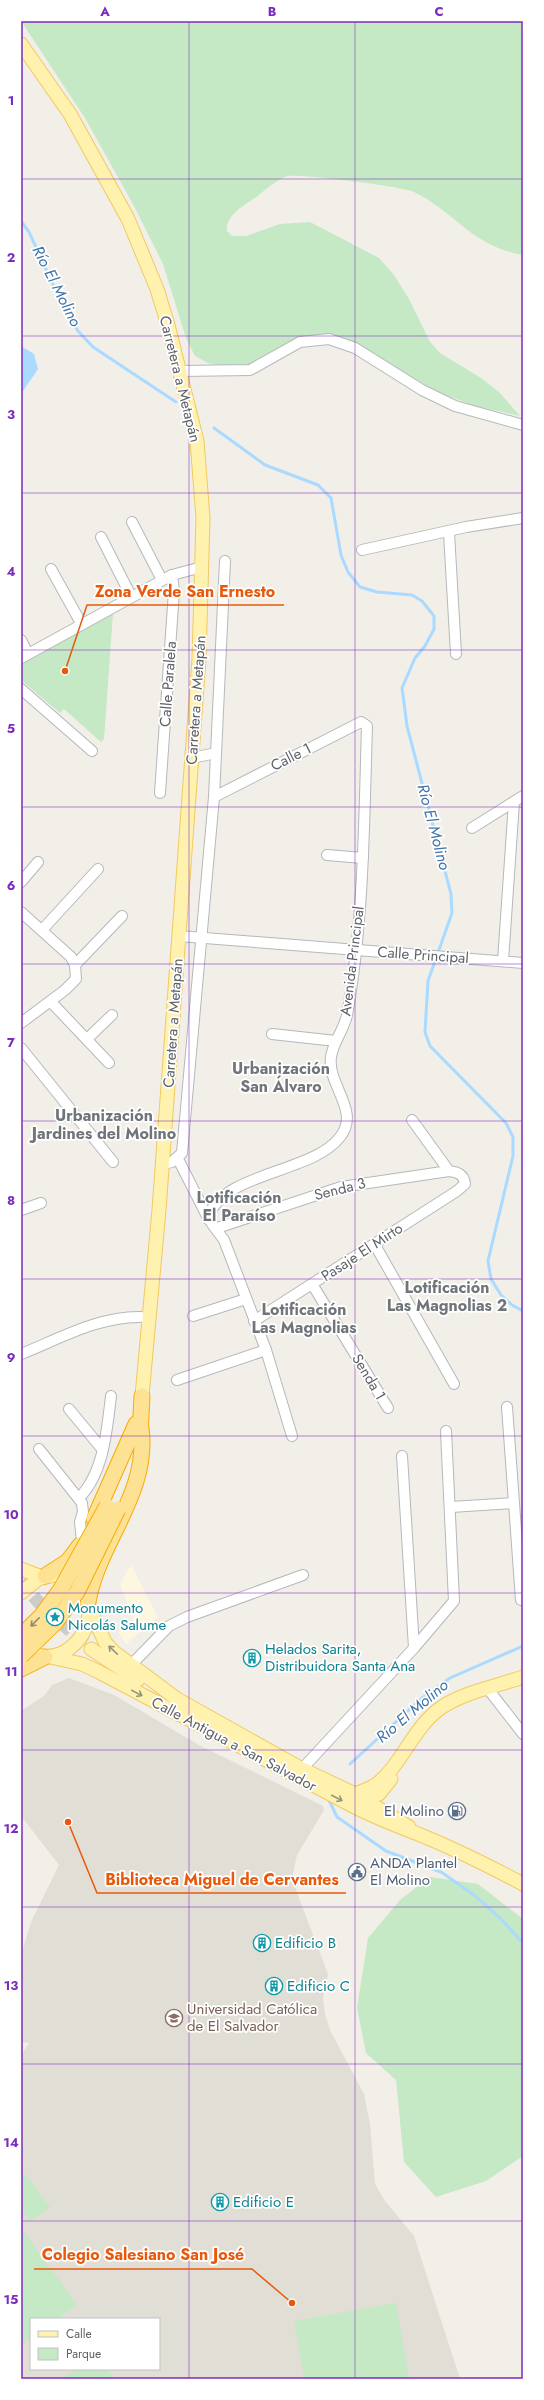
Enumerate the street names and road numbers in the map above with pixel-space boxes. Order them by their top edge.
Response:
street label: Carretera a Metapán [154,313,206,445]
street label: Carretera a Metapán [181,635,211,765]
street label: Calle Paralela [154,640,182,728]
street label: Calle 1 [267,737,315,777]
street label: Avenida Principal [334,905,370,1017]
street label: Calle Principal [376,941,470,969]
street label: Carretera a Metapán [158,958,188,1088]
street label: Senda 3 [312,1172,368,1206]
street label: Pasaje El Mirto [317,1217,407,1287]
street label: Senda 1 [346,1350,392,1404]
street label: Calle Antigua a San Salvador [148,1691,321,1797]

